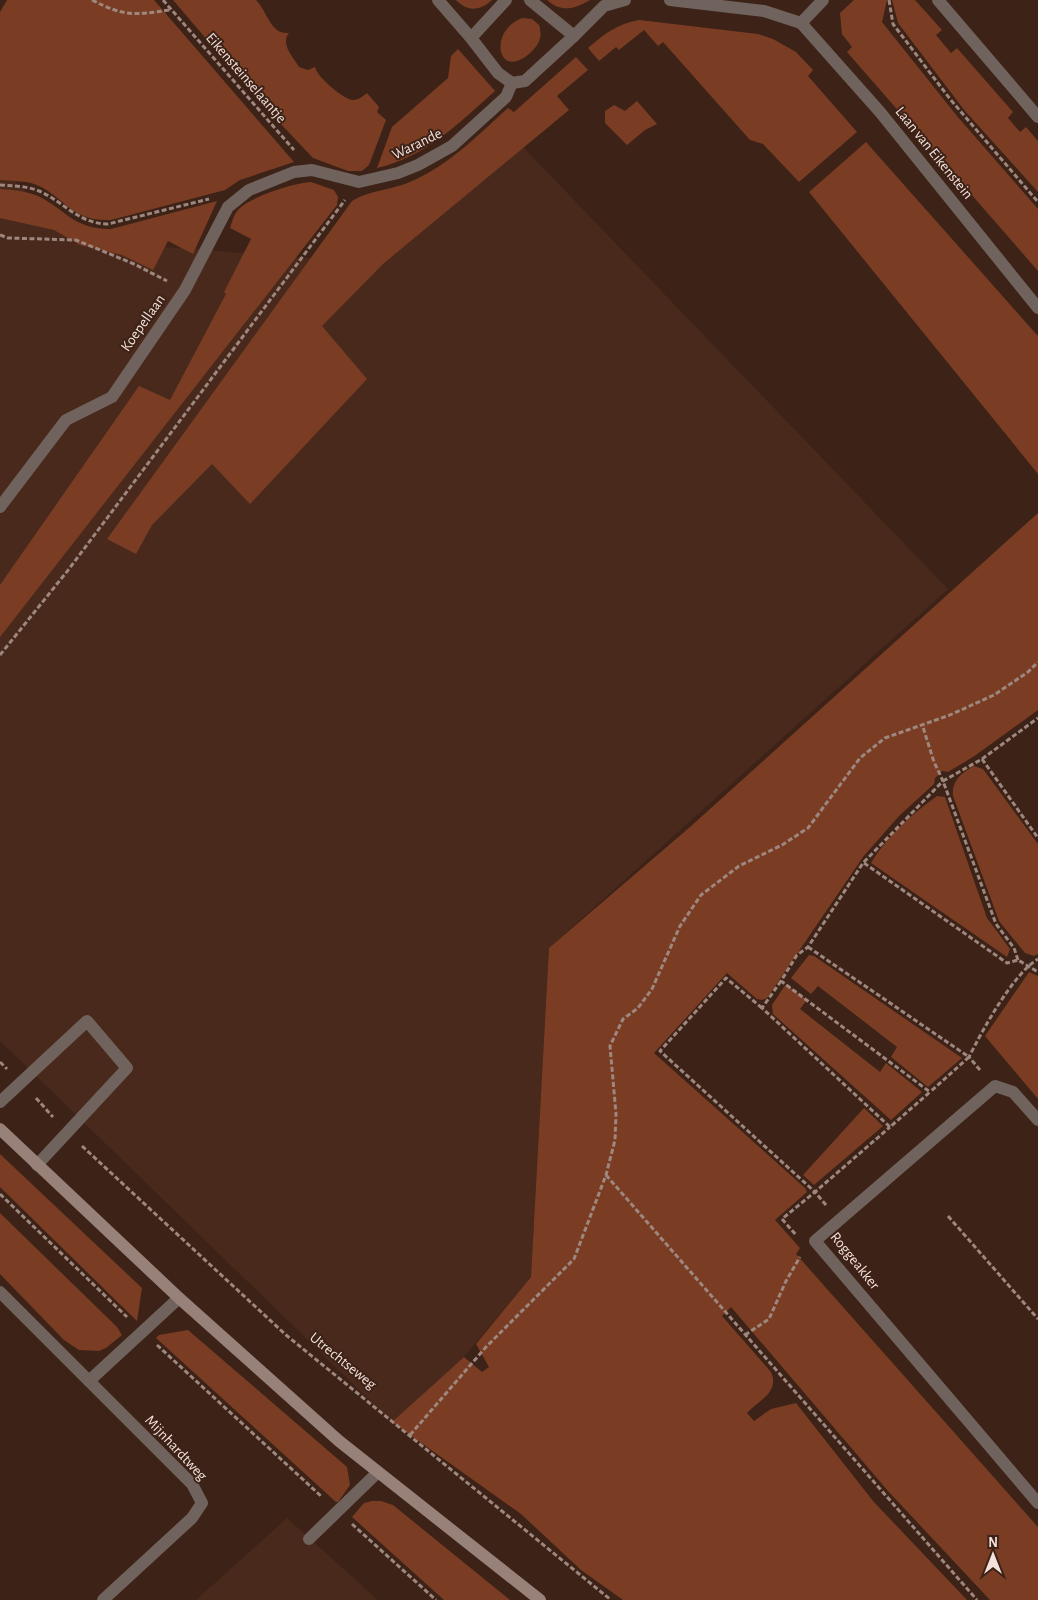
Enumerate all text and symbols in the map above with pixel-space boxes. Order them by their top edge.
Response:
street label: Eikensteinselaantje [203,30,289,126]
street label: Laan van Eikenstein [892,104,976,202]
street label: Warande [390,126,444,162]
street label: Koepellaan [118,292,168,354]
street label: Roggeakker [828,1230,883,1293]
street label: Utrechtseweg [307,1330,380,1393]
street label: Mijnhardtweg [142,1412,210,1484]
north arrow [968,1530,1018,1580]
text: N [988,1536,998,1550]

